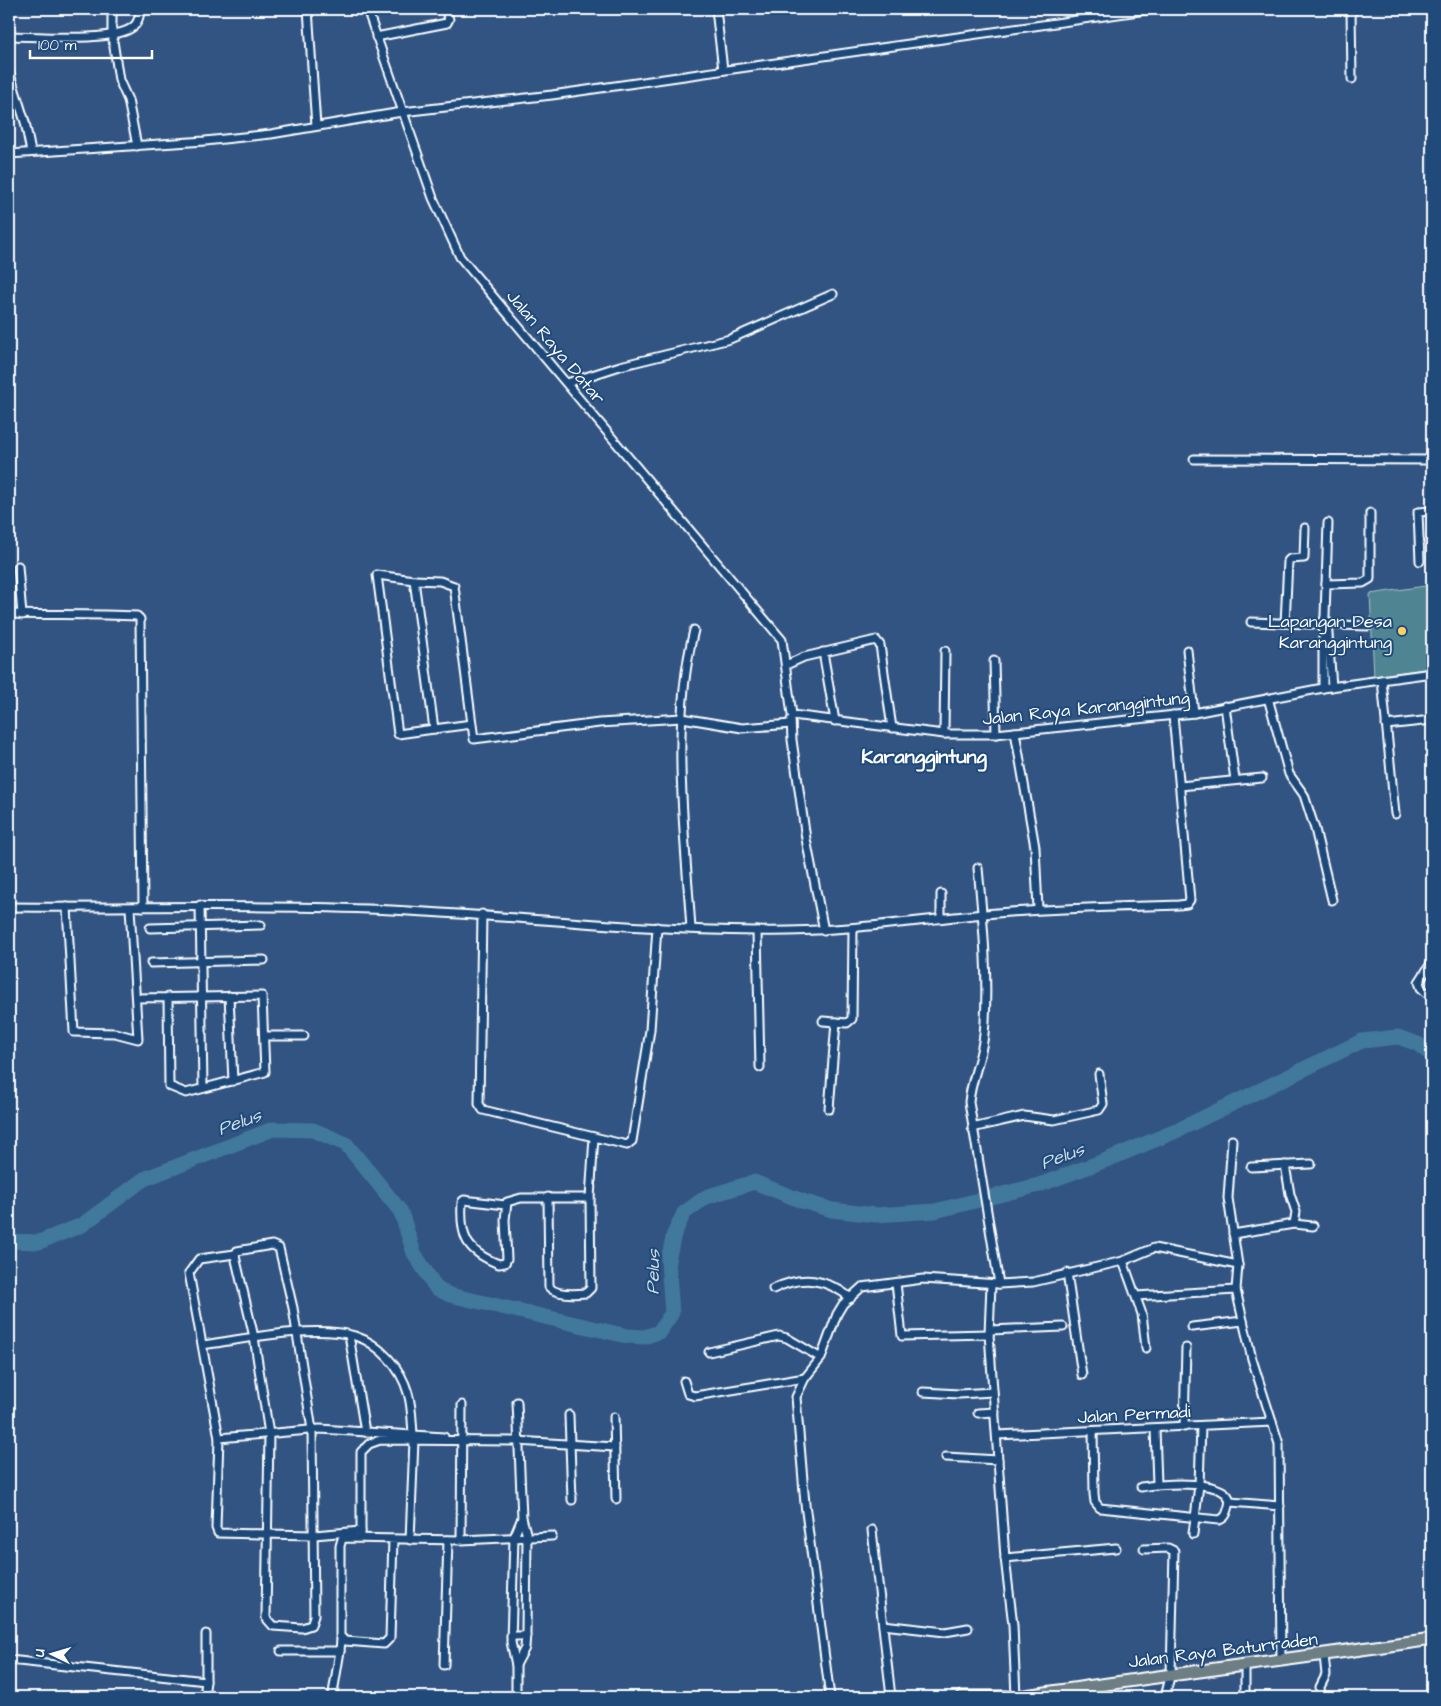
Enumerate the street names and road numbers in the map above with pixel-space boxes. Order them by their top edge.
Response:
street label: Jalan Raya Datar [500,285,611,411]
street label: Jalan Raya Karanggintung [981,685,1191,733]
street label: Jalan Permadi [1077,1399,1191,1430]
street label: Jalan Raya Baturraden [1127,1626,1319,1676]

